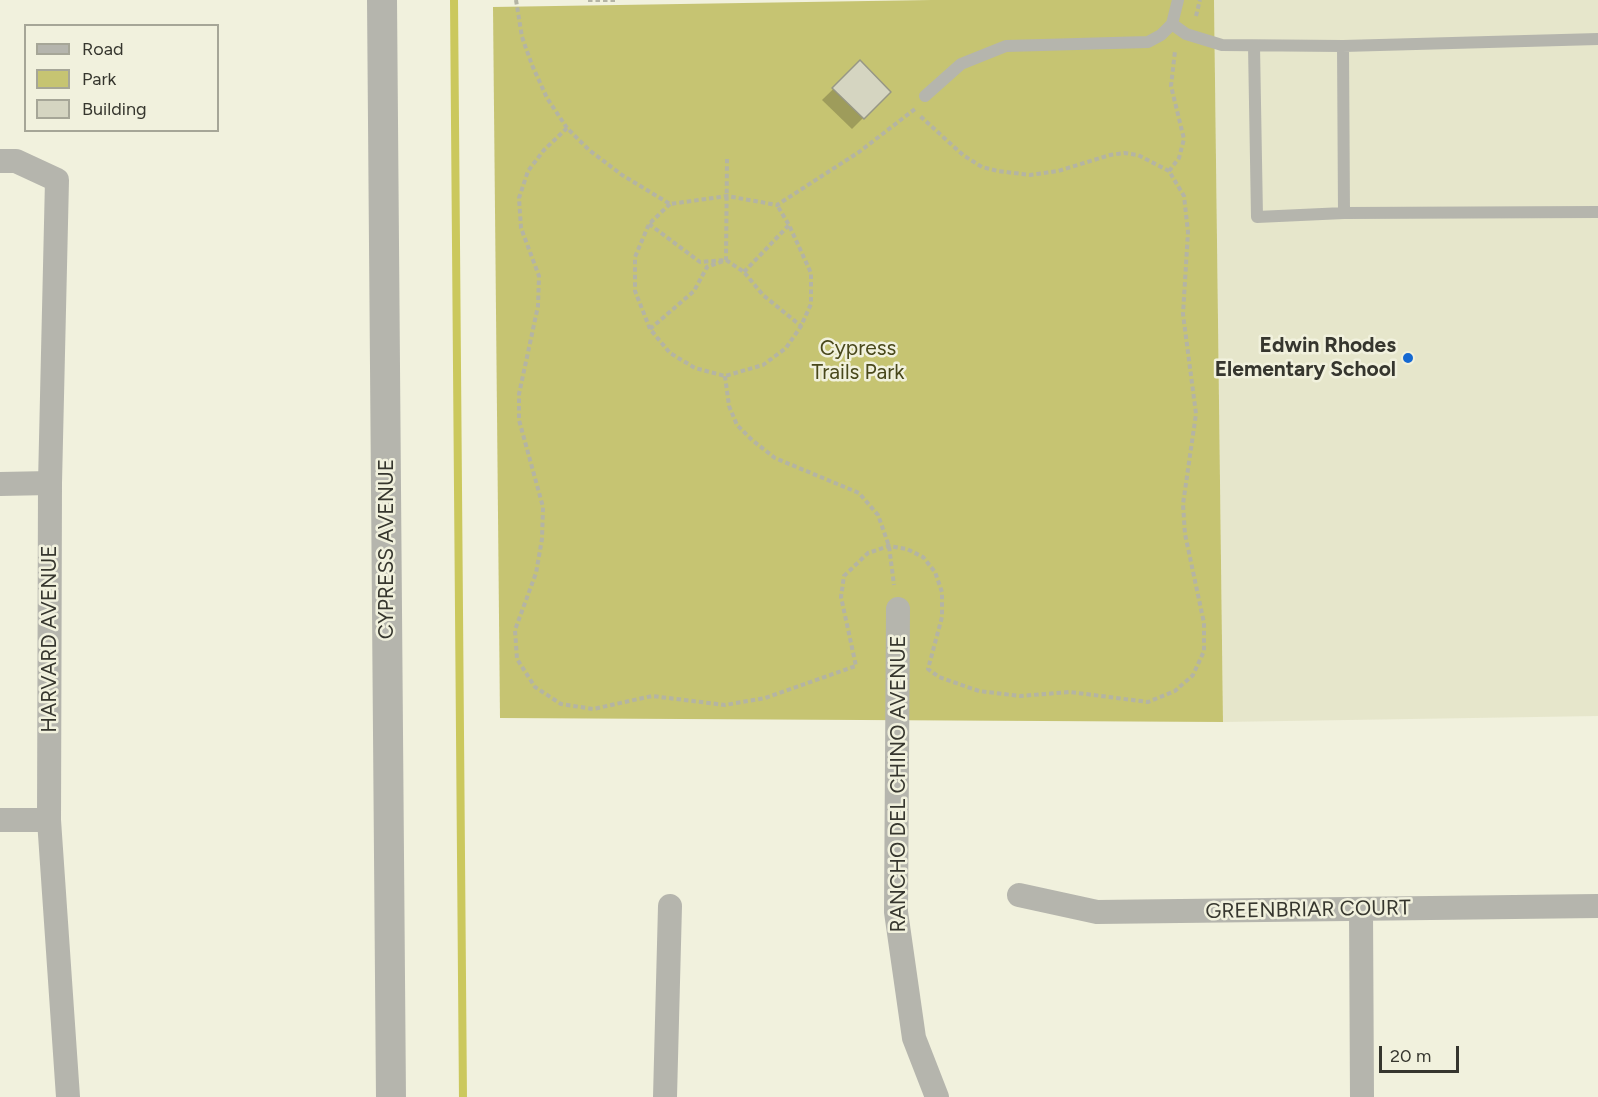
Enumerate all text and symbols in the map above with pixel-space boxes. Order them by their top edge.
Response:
legend [24,24,219,132]
text: Road [82,38,123,60]
text: Park [82,68,116,90]
text: Building [82,98,147,120]
place label: Edwin Rhodes Elementary School [1215,333,1396,383]
park label: Cypress Trails Park [812,336,904,386]
marker: Edwin Rhodes Elementary School [1401,351,1415,365]
street label: CYPRESS AVENUE [374,459,400,639]
street label: HARVARD AVENUE [37,545,63,733]
street label: RANCHO DEL CHINO AVENUE [886,635,912,933]
street label: GREENBRIAR COURT [1205,896,1411,924]
scale bar [1382,1034,1462,1072]
text: 20 m [1390,1045,1431,1067]

